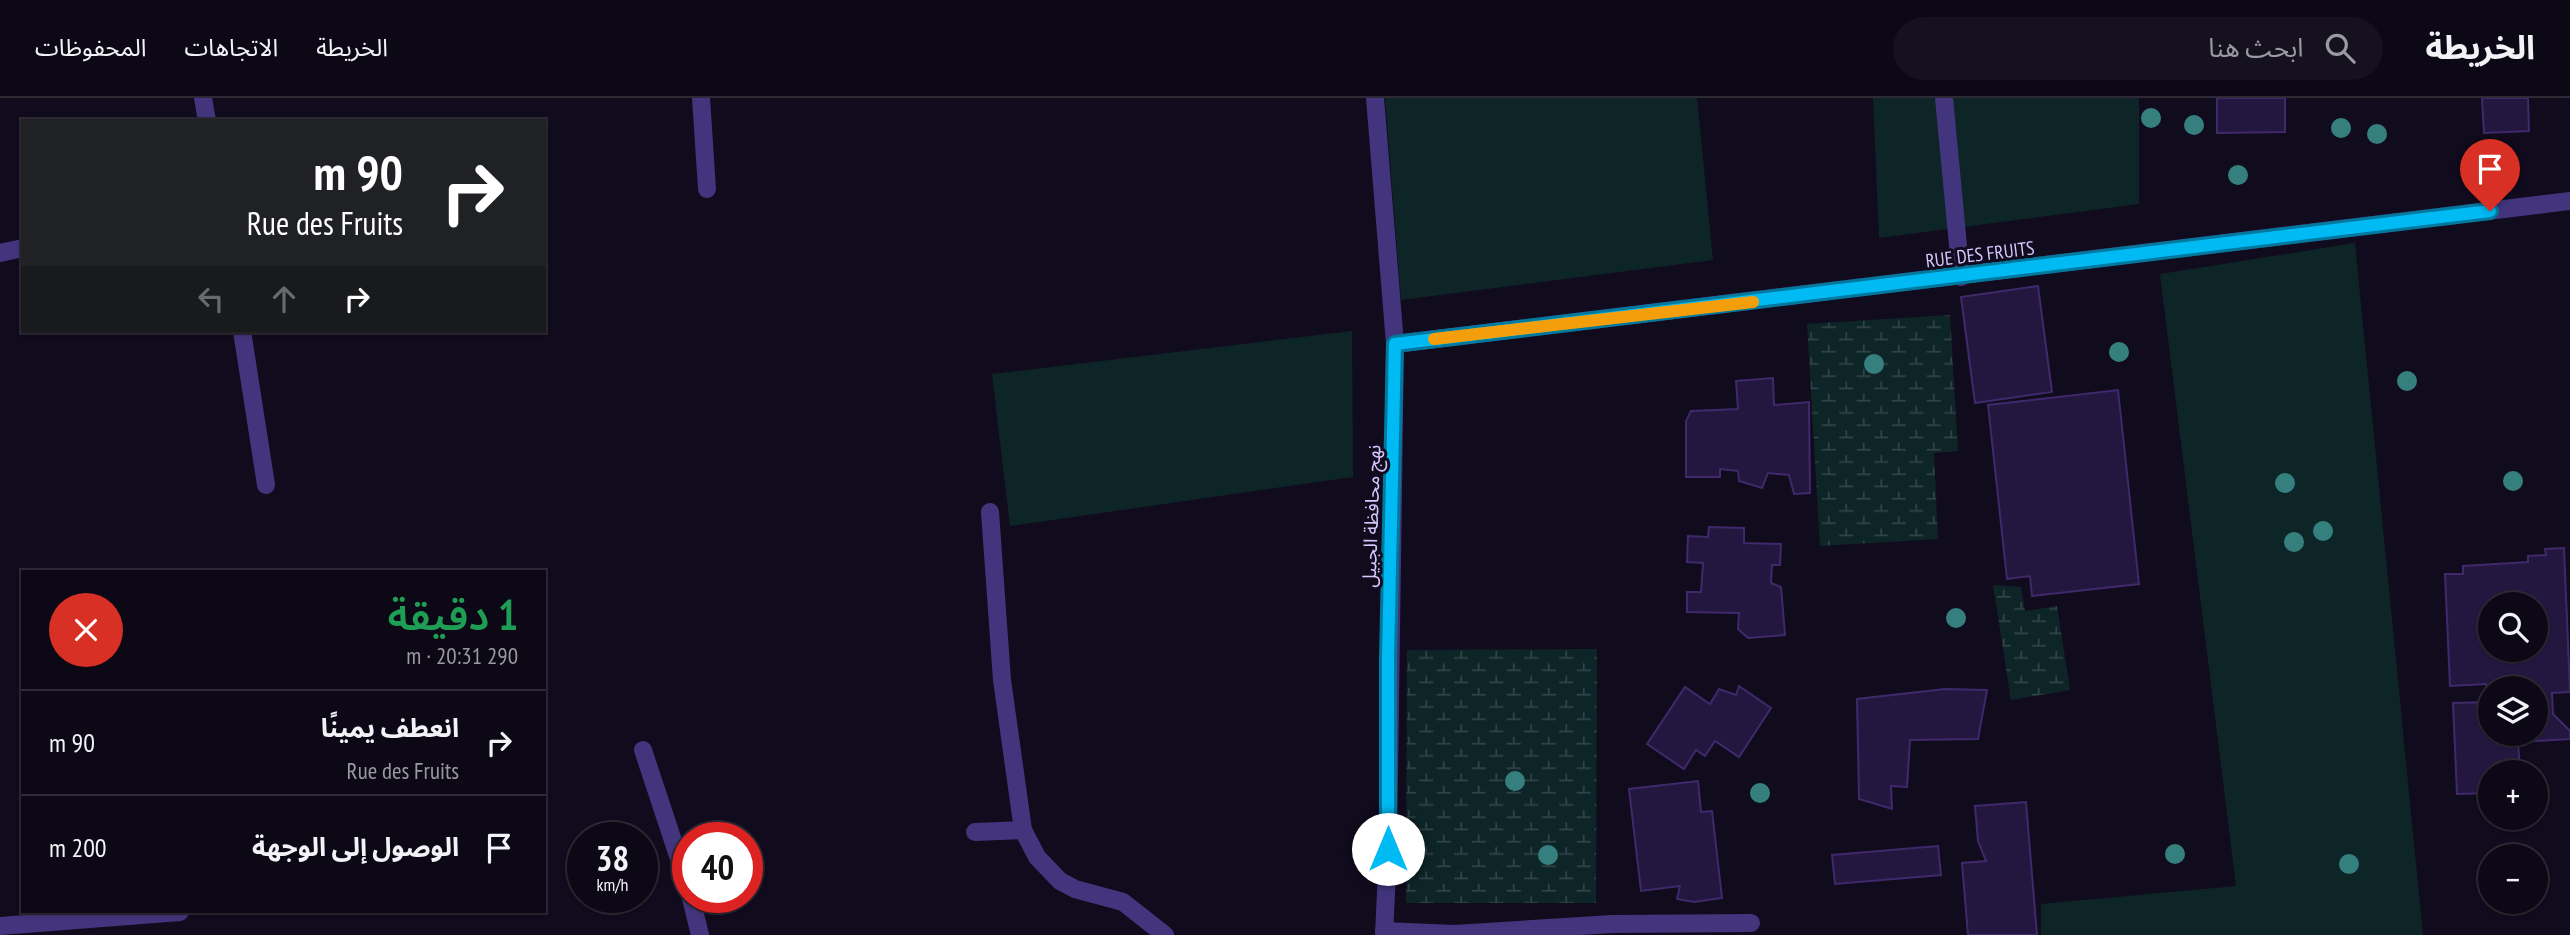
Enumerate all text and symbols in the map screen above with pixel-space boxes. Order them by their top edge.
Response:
search box [1893,17,2383,80]
text: الخريطة [2425,25,2535,68]
icon: search [2321,29,2359,67]
text: ابحث هنا [2208,31,2303,64]
text: المحفوظات [35,32,146,63]
text: الاتجاهات [184,32,278,63]
text: الخريطة [316,32,388,63]
pin [2460,139,2520,211]
text: 90 m [314,140,403,204]
icon: right [427,147,518,238]
icon: arrive [2471,150,2509,188]
text: Rue des Fruits [247,202,403,244]
street label: RUE DES FRUITS [1924,235,2036,273]
icon: left [192,280,230,318]
icon: ahead [265,280,303,318]
icon: right [338,280,376,318]
street label: نهج محافظة الجبيل [1357,444,1388,588]
text: 1 دقيقة [387,587,518,642]
map controls [2478,592,2548,914]
button: search [2478,592,2548,662]
button: close [49,593,123,667]
text: 290 m · 20:31 [406,641,518,670]
button: layers [2478,676,2548,746]
text: انعطف يمينًا [321,711,459,744]
icon: right [480,724,518,762]
text: 90 m [49,726,95,759]
text: Rue des Fruits [347,756,459,785]
button: + [2478,760,2548,830]
position arrow [1351,812,1425,886]
speed limit sign: 40 [672,822,763,913]
icon: arrive [480,829,518,867]
text: الوصول إلى الوجهة [252,830,459,863]
text: 200 m [49,831,107,864]
text: 38 [596,835,629,881]
button: − [2478,844,2548,914]
text: km/h [597,873,628,896]

